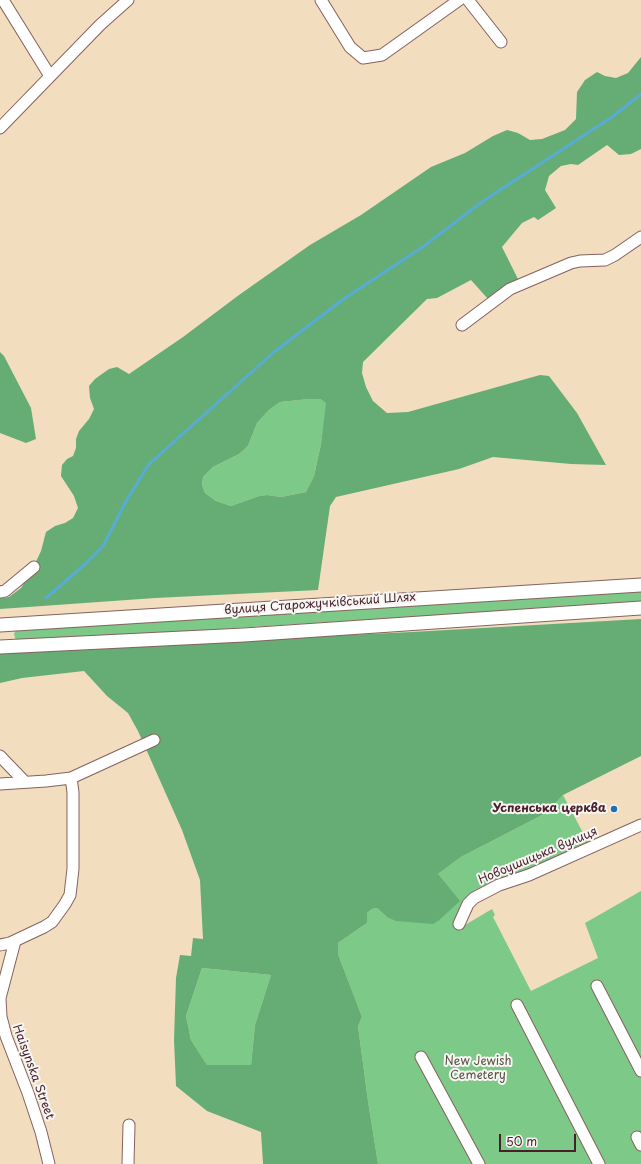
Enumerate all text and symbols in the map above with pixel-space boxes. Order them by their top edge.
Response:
street label: вулиця Старожучківський Шлях [224,590,416,618]
place label: Успенська церква [492,802,606,816]
marker: Успенська церква [609,804,619,814]
street label: Новоушицька вулиця [476,824,600,888]
street label: Haisynska Street [9,1023,57,1121]
park label: New Jewish Cemetery [444,1055,512,1083]
scale bar [501,1126,578,1152]
text: 50 m [506,1132,537,1150]

